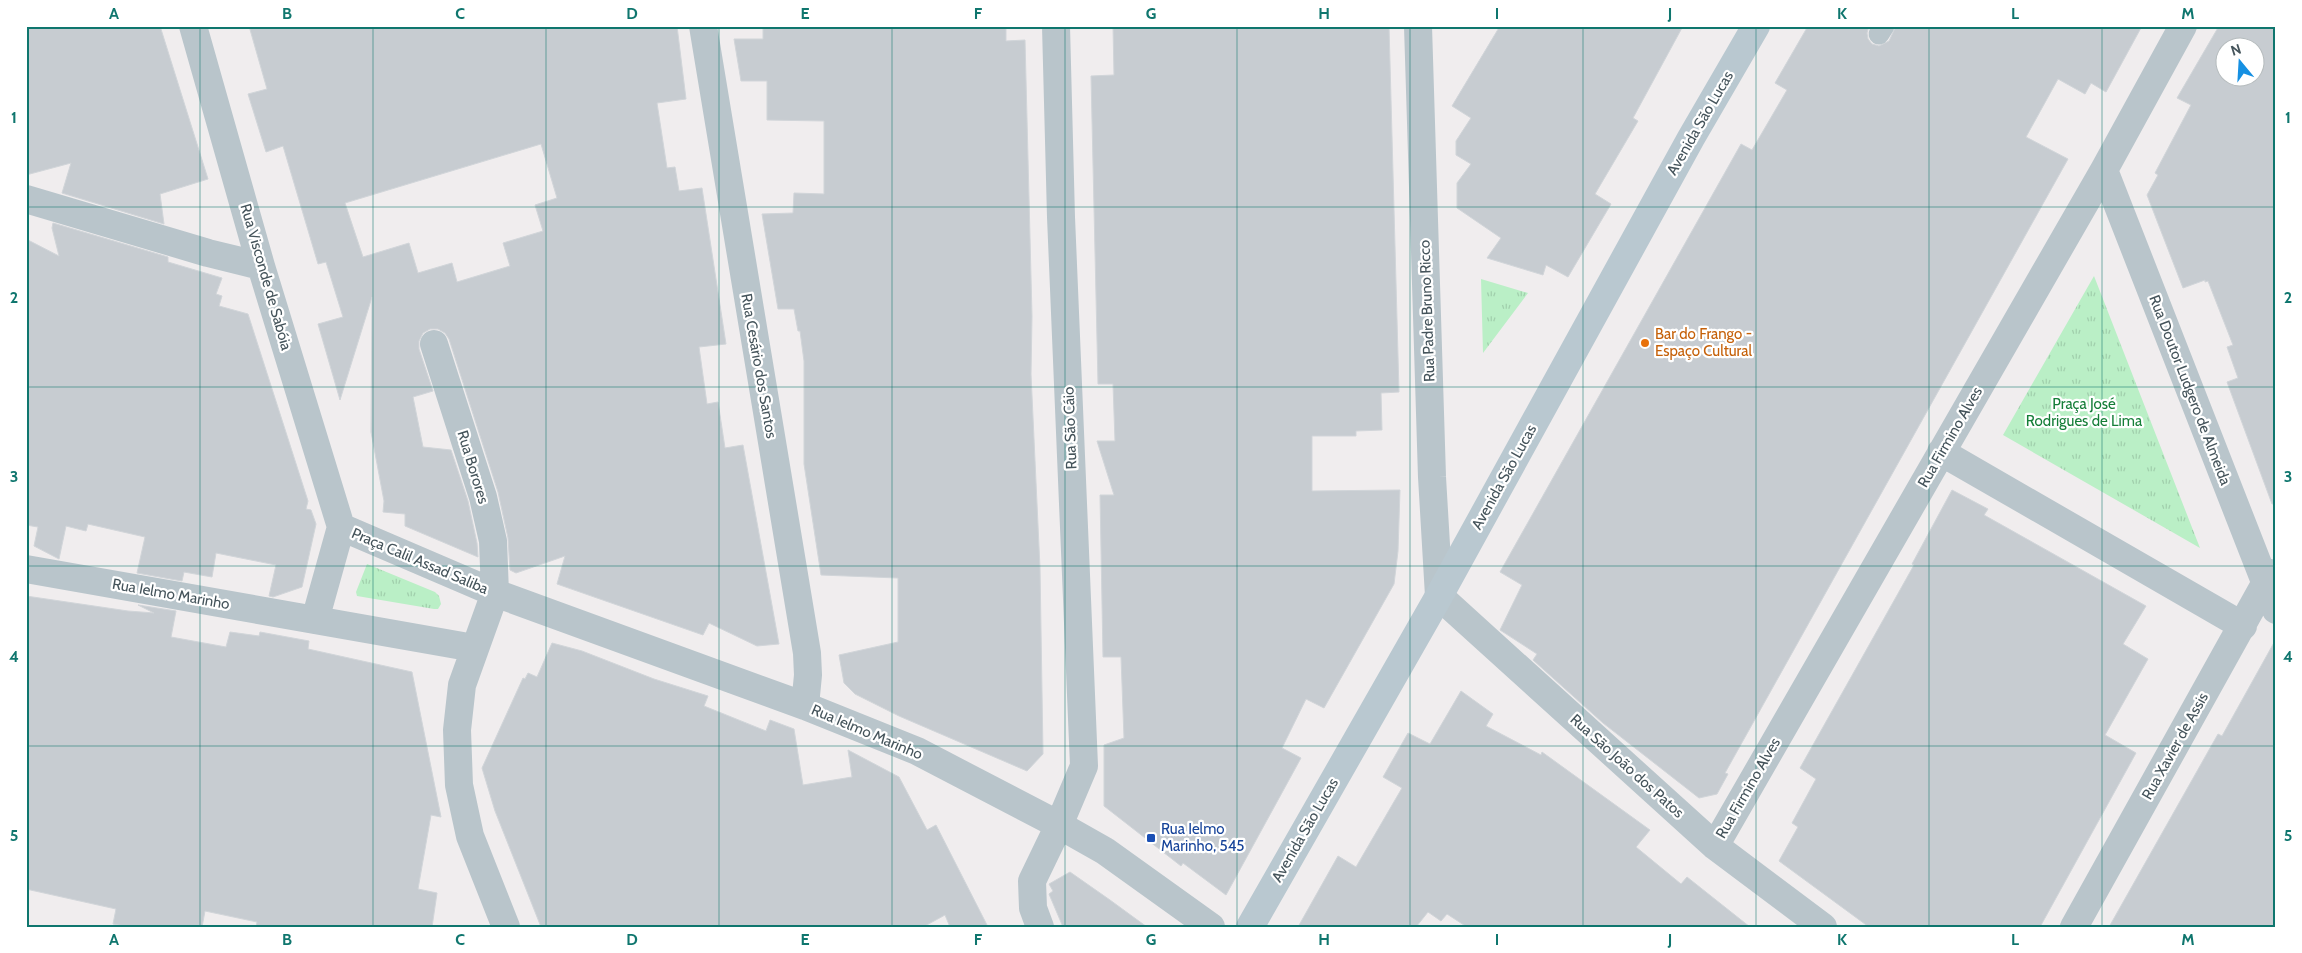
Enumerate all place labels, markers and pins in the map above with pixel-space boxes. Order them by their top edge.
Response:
place label: Bar do Frango - Espaço Cultural [1655,325,1752,360]
marker: Bar do Frango - Espaço Cultural [1639,337,1651,349]
place label: Rua Ielmo Marinho, 545 [1161,820,1245,855]
marker: Rua Ielmo Marinho, 545 [1145,832,1157,844]

